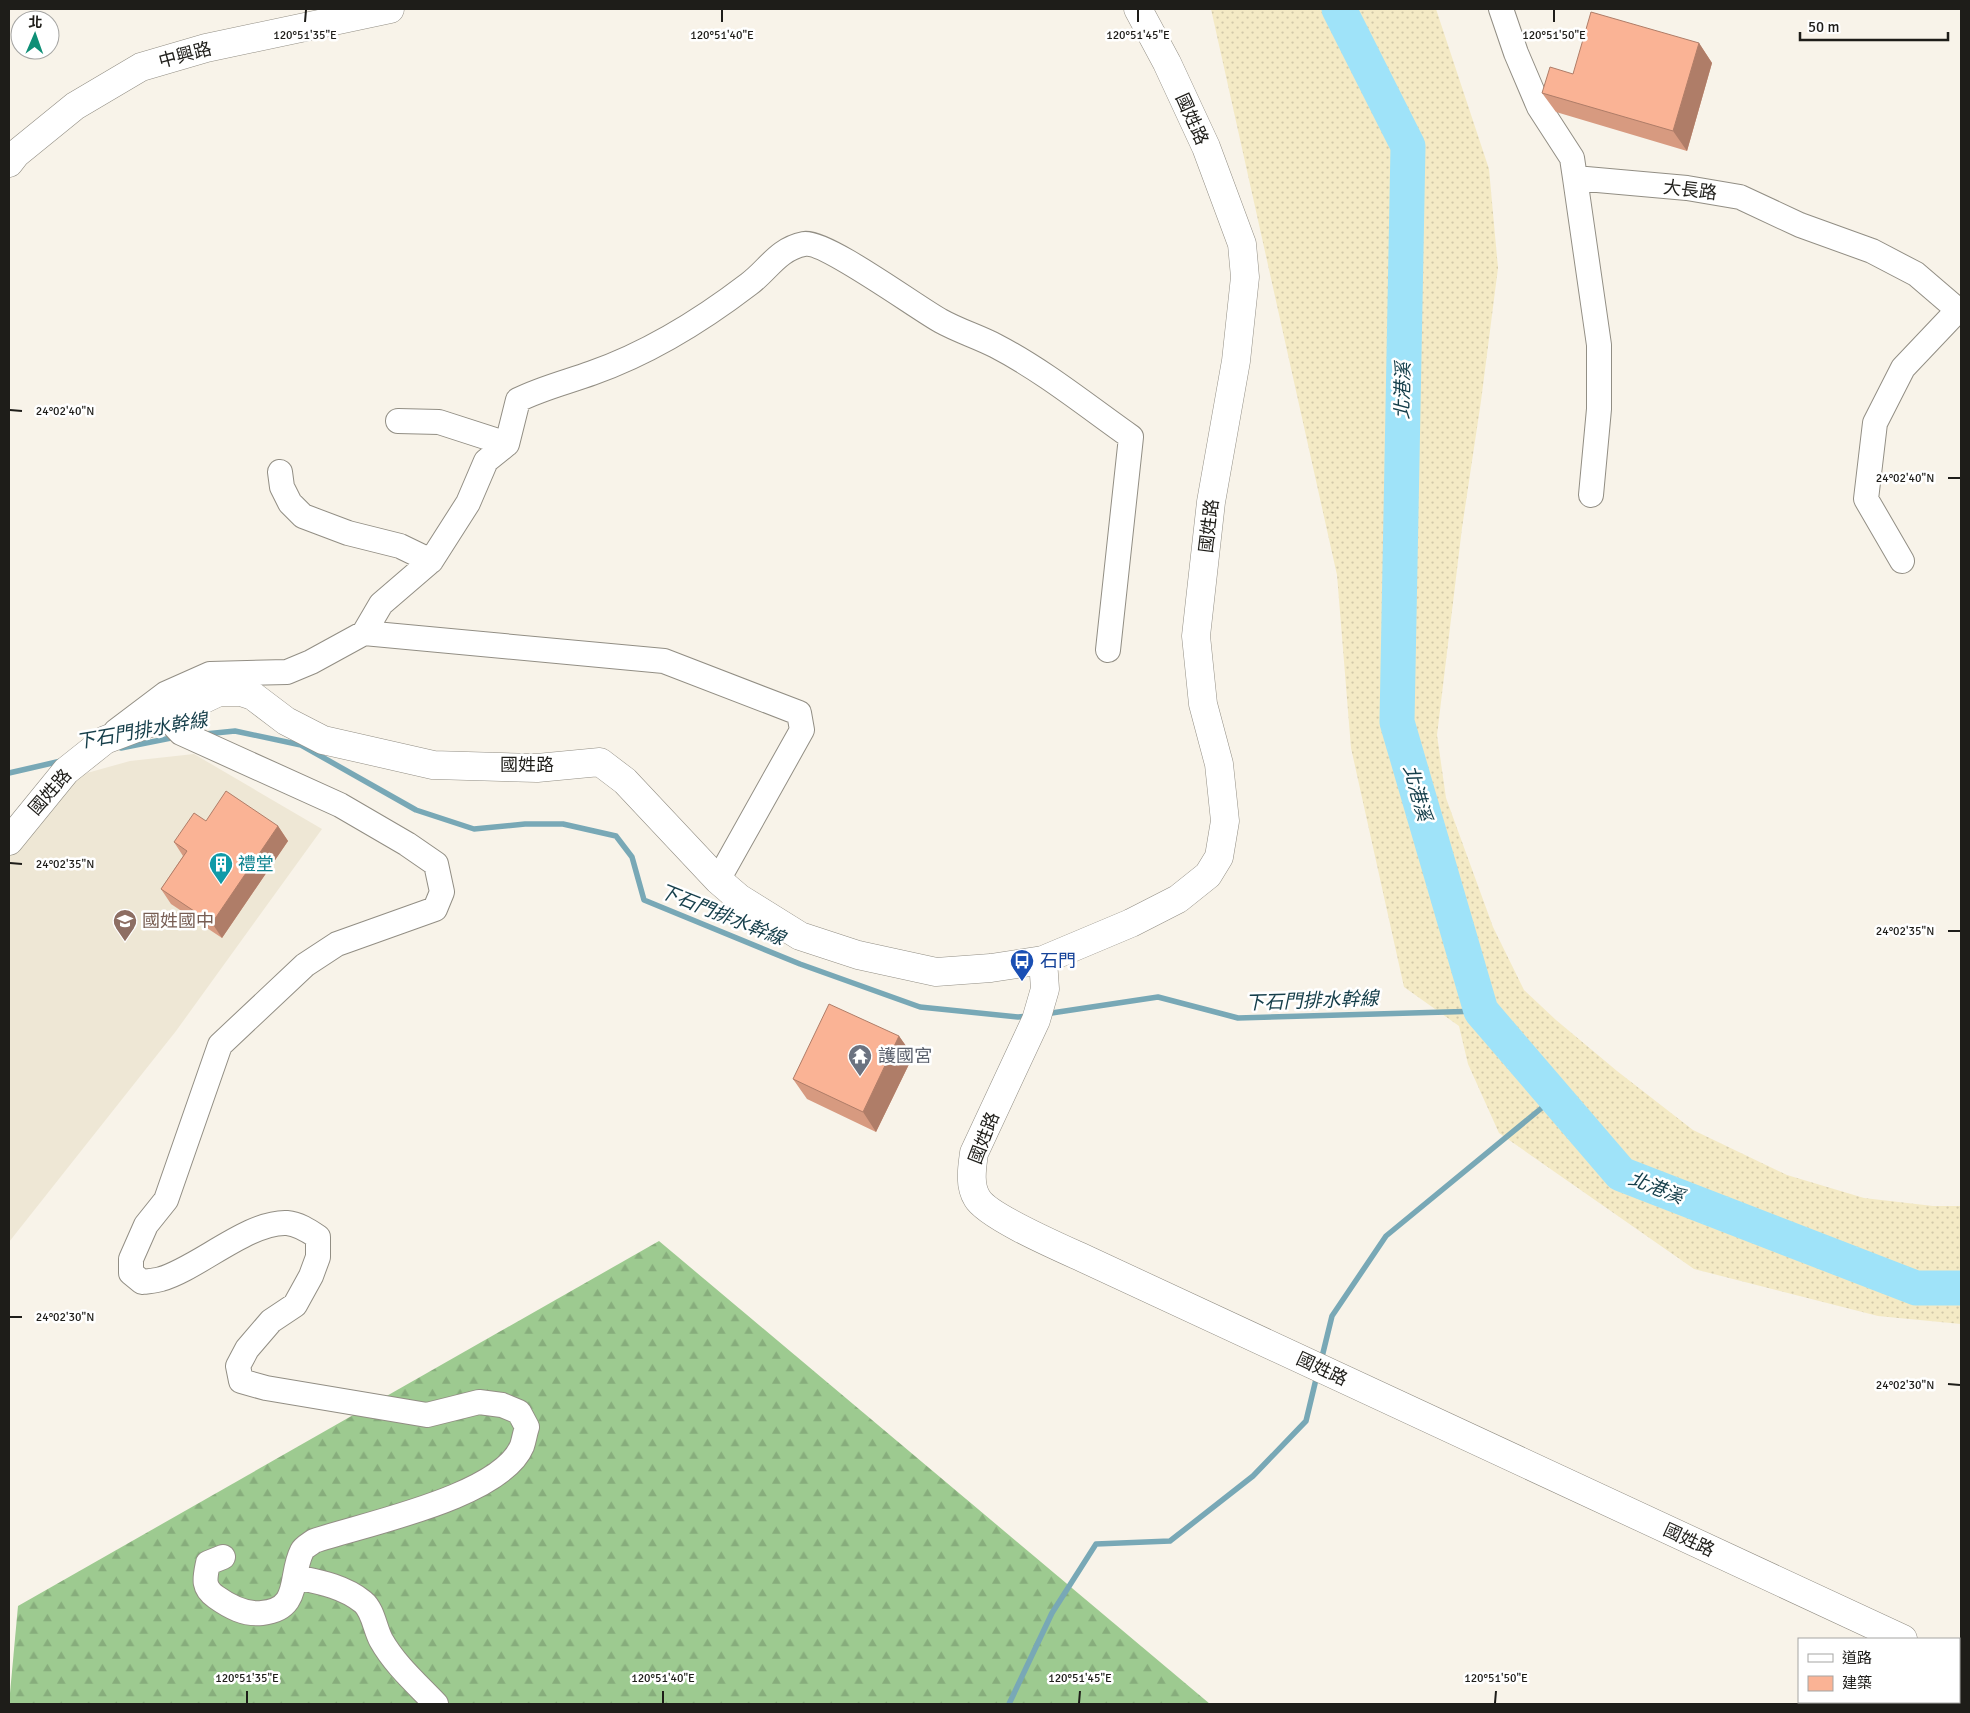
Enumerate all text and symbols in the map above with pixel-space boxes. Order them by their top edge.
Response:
north arrow [10,10,60,60]
scale bar [1800,10,1948,42]
text: 北 [28,14,43,31]
text: 50 m [1808,18,1839,36]
text: 120°51'35"E [273,28,337,43]
text: 120°51'40"E [690,28,754,43]
text: 120°51'45"E [1106,28,1170,43]
text: 120°51'50"E [1522,28,1586,43]
street label: 中興路 [156,37,214,73]
street label: 國姓路 [1171,90,1213,148]
street label: 大長路 [1662,176,1718,204]
water label: 北港溪 [1391,359,1416,420]
text: 24°02'40"N [36,404,94,419]
text: 24°02'40"N [1876,471,1934,486]
street label: 國姓路 [1195,498,1223,554]
water label: 下石門排水幹線 [74,707,212,754]
street label: 國姓路 [500,754,554,776]
water label: 北港溪 [1398,762,1437,827]
street label: 國姓路 [24,764,76,820]
building icon: 禮堂 [208,851,234,885]
place label: 禮堂 [238,853,274,875]
text: 24°02'35"N [36,857,94,872]
water label: 下石門排水幹線 [656,879,790,952]
school or university icon: 國姓國中 [112,908,138,942]
place label: 國姓國中 [142,910,214,932]
text: 24°02'35"N [1876,924,1934,939]
bus stop icon: 石門 [1009,948,1035,982]
place label: 石門 [1040,950,1076,972]
water label: 下石門排水幹線 [1245,987,1381,1015]
temple icon: 護國宮 [847,1043,873,1077]
place label: 護國宮 [878,1045,932,1067]
street label: 國姓路 [964,1109,1004,1167]
water label: 北港溪 [1625,1167,1690,1210]
text: 24°02'30"N [36,1310,94,1325]
street label: 國姓路 [1293,1348,1351,1390]
text: 24°02'30"N [1876,1378,1934,1393]
street label: 國姓路 [1660,1519,1718,1561]
legend [1798,1638,1960,1703]
text: 道路 [1842,1649,1872,1667]
text: 120°51'35"E [215,1671,279,1686]
text: 120°51'40"E [631,1671,695,1686]
text: 120°51'45"E [1048,1671,1112,1686]
text: 120°51'50"E [1464,1671,1528,1686]
text: 建築 [1842,1674,1872,1692]

